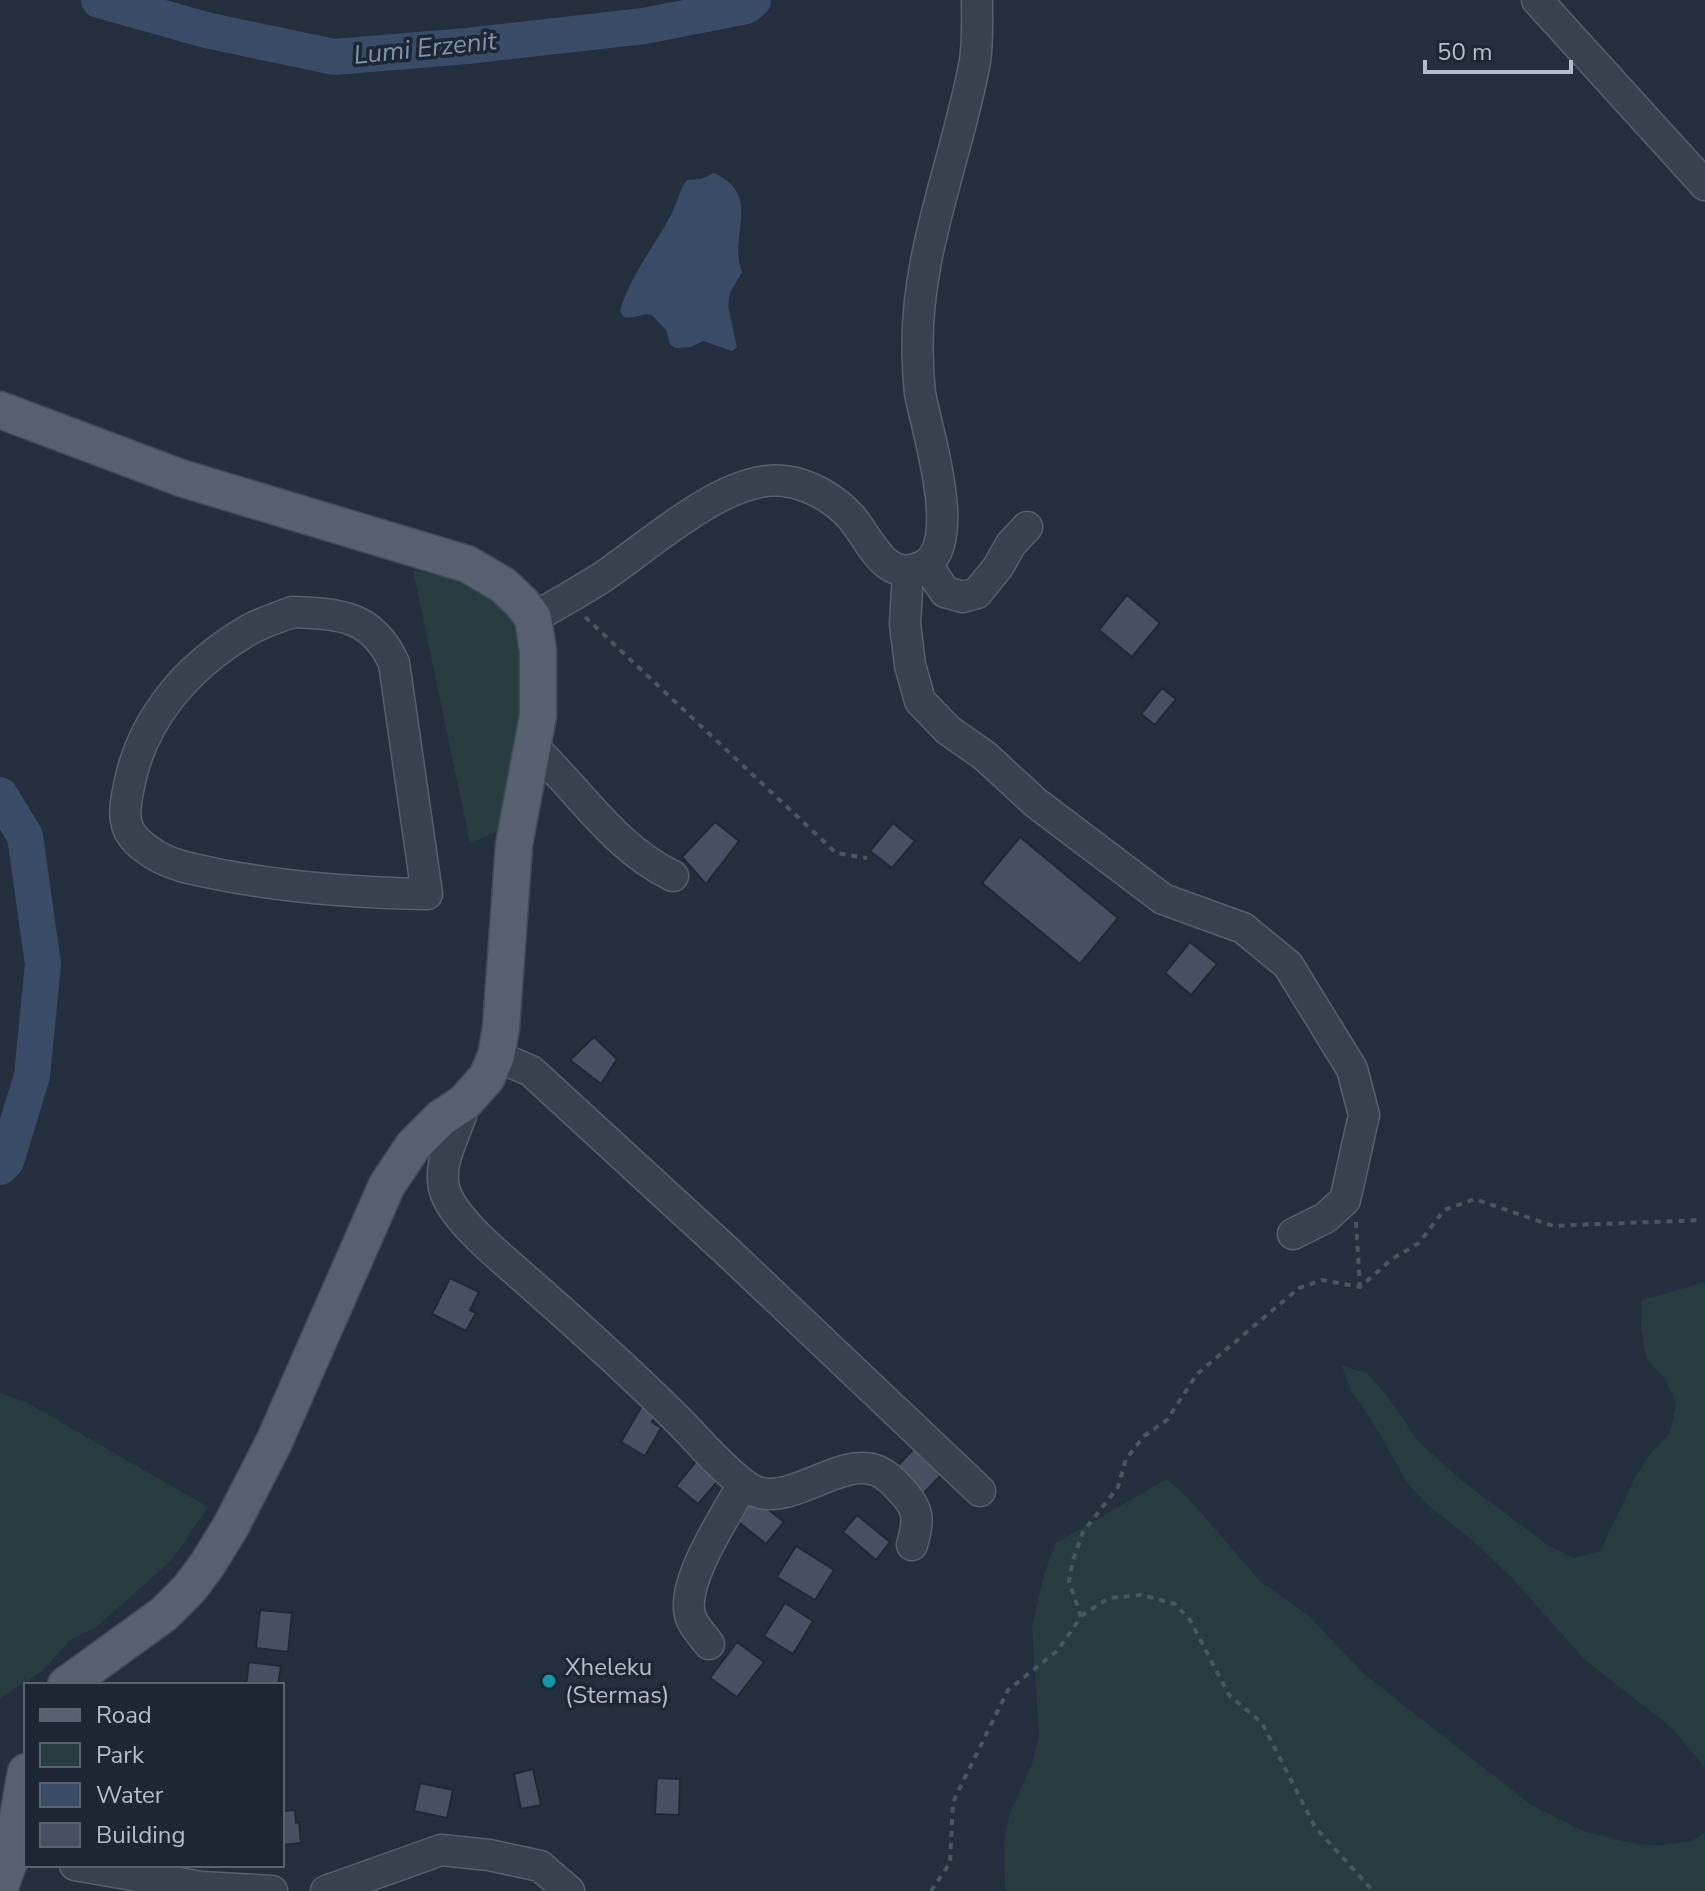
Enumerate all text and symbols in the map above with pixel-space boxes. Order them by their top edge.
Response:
water label: Lumi Erzenit [352,23,499,73]
scale bar [1425,24,1571,74]
text: 50 m [1437,36,1493,68]
place label: Xheleku (Stermas) [565,1651,669,1711]
marker: Xheleku (Stermas) [540,1672,558,1690]
legend [24,1683,284,1867]
text: Road [96,1699,152,1731]
text: Park [96,1739,145,1771]
text: Water [96,1779,164,1811]
text: Building [96,1819,186,1851]

